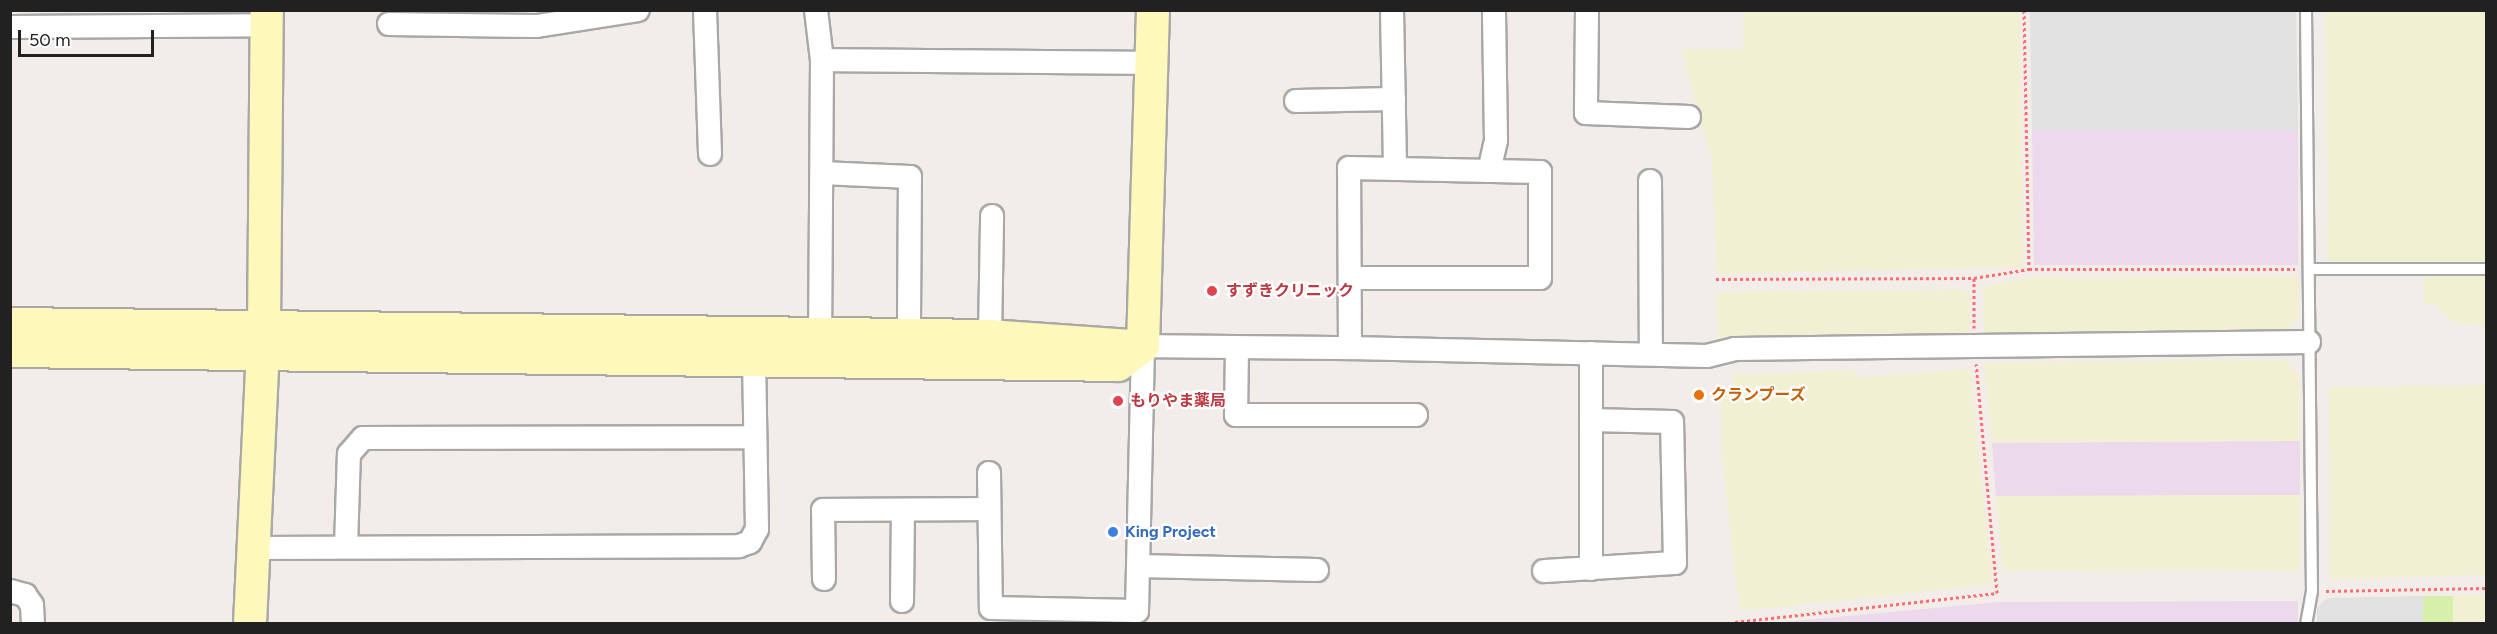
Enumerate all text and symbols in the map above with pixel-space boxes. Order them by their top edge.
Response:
scale bar [21,18,158,56]
text: 50 m [29,29,71,51]
place label: すずきクリニック [1226,281,1354,301]
marker: すずきクリニック [1203,282,1221,300]
place label: クランプーズ [1711,385,1807,405]
marker: クランプーズ [1692,388,1706,402]
place label: もりやま薬局 [1130,391,1226,411]
marker: もりやま薬局 [1111,394,1125,408]
place label: King Project [1125,522,1216,542]
marker: King Project [1106,525,1120,539]

